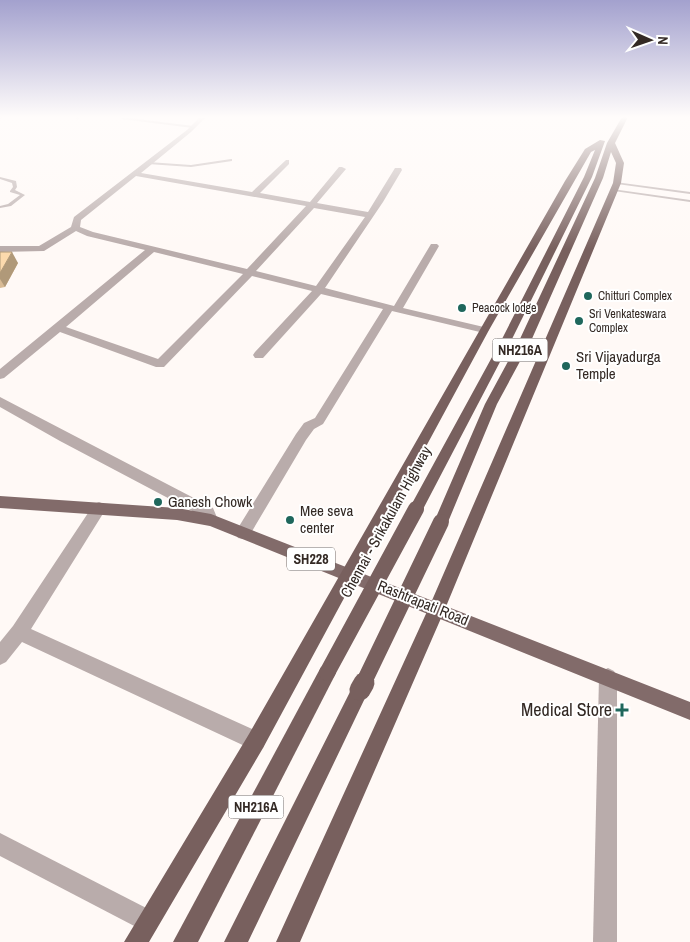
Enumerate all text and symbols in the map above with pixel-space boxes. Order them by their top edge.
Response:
north arrow [625,15,675,65]
text: N [654,36,672,45]
place label: Chitturi Complex [598,288,672,304]
marker: Chitturi Complex [582,290,594,302]
place label: Peacock lodge [472,300,537,316]
marker: Peacock lodge [456,302,468,314]
place label: Sri Venkateswara Complex [589,306,667,336]
marker: Sri Venkateswara Complex [573,315,585,327]
road number: NH216A [492,338,548,362]
place label: Sri Vijayadurga Temple [576,346,661,384]
marker: Sri Vijayadurga Temple [560,360,572,372]
street label: Chennai - Srikakulam Highway [335,441,436,601]
place label: Ganesh Chowk [168,491,253,512]
marker: Ganesh Chowk [152,496,164,508]
place label: Mee seva center [300,500,353,538]
marker: Mee seva center [284,514,296,526]
road number: SH228 [287,548,335,570]
street label: Rashtrapati Road [375,575,472,630]
place label: Medical Store [521,697,612,722]
marker: Medical Store [616,704,628,716]
road number: NH216A [228,796,284,819]

